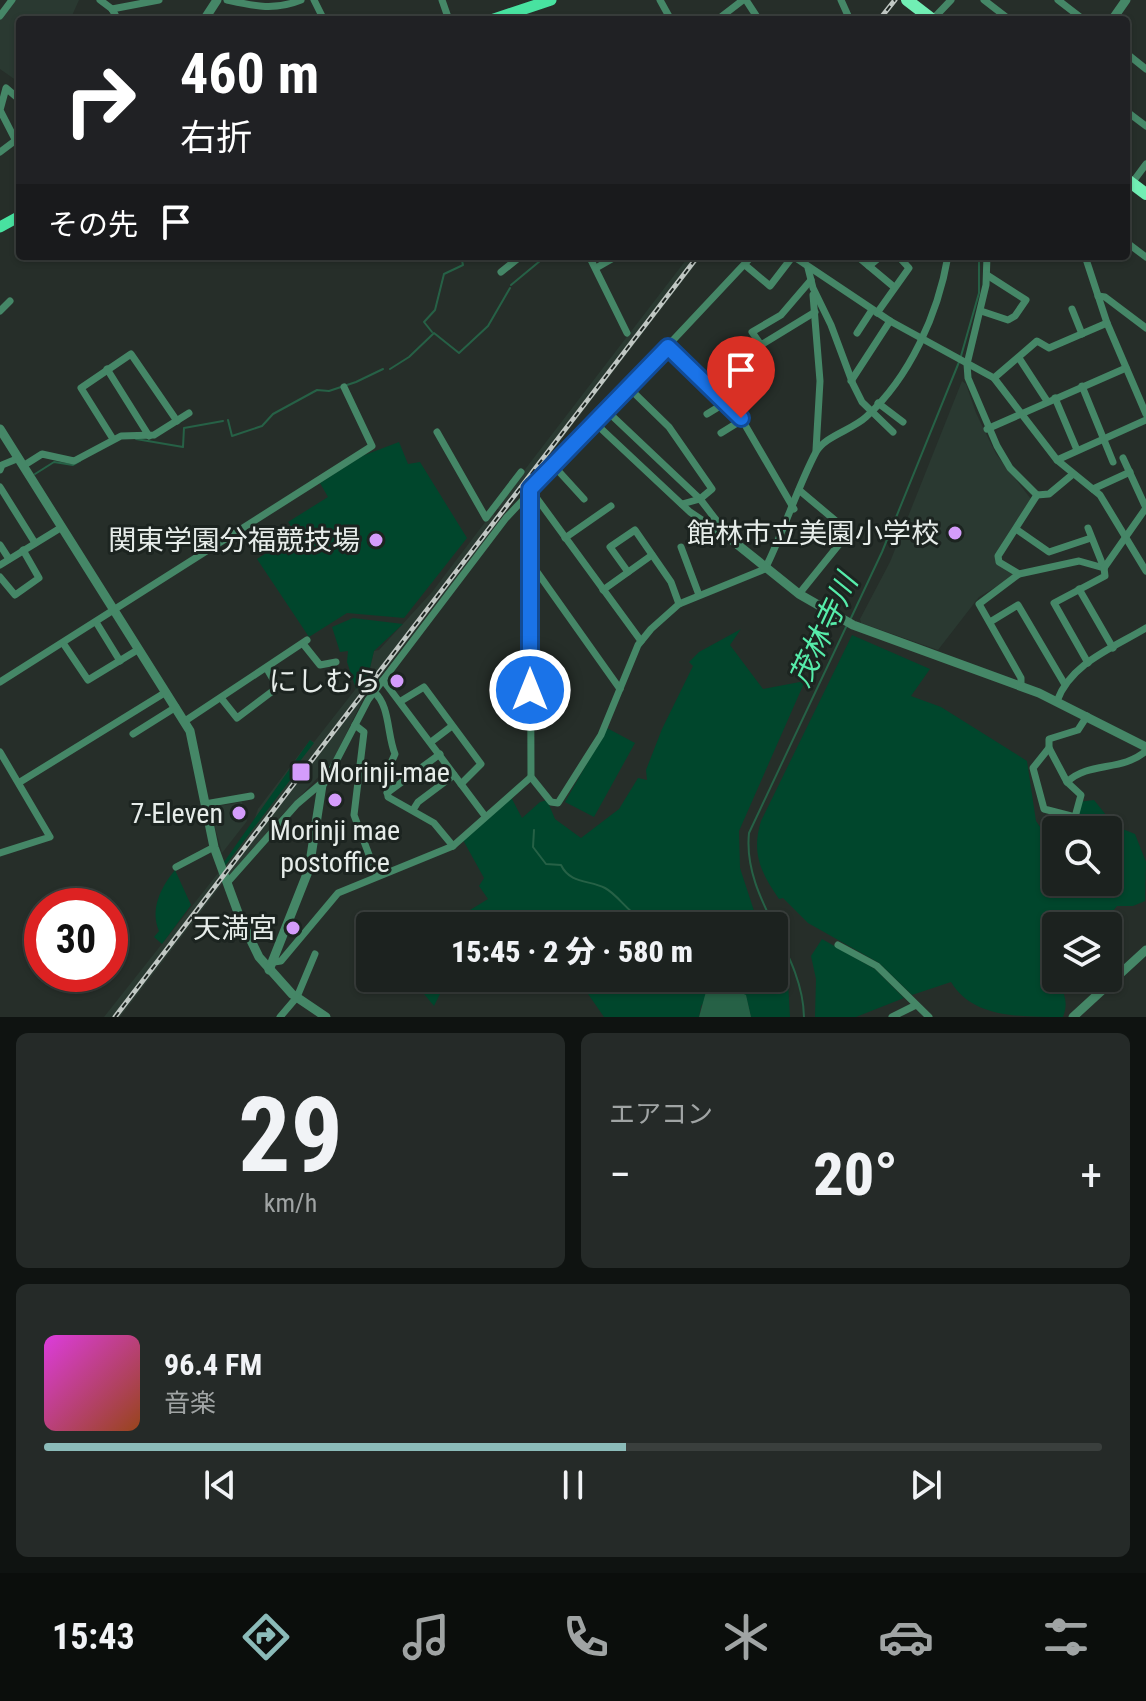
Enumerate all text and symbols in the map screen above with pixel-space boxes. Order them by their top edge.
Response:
text: 460 m [180,41,319,107]
icon: right [48,48,152,152]
text: 右折 [180,117,252,159]
icon: arrive [154,200,198,244]
text: その先 [48,207,138,242]
pin [707,336,775,418]
icon: arrive [719,348,763,392]
place label: 館林市立美園小学校 [687,517,939,550]
place label: 関東学園分福競技場 [108,524,360,557]
marker: 館林市立美園小学校 [946,524,964,542]
marker: 関東学園分福競技場 [367,531,385,549]
water label: 茂林寺川 [782,566,865,692]
position arrow [488,648,572,732]
place label: にしむら [269,665,381,698]
marker: にしむら [388,672,406,690]
place label: Morinji-mae [319,756,450,789]
marker: Morinji-mae [290,761,312,783]
marker: Morinji mae postoffice [326,791,344,809]
place label: 7-Eleven [130,797,223,830]
marker: 7-Eleven [230,804,248,822]
place label: Morinji mae postoffice [270,814,400,879]
map controls [1042,816,1122,992]
button: search [1042,816,1122,896]
speed limit sign: 30 [24,888,128,992]
place label: 天満宮 [193,912,277,945]
button: layers [1042,912,1122,992]
marker: 天満宮 [284,919,302,937]
text: 15:45 · 2 分 · 580 m [451,934,693,969]
text: 29 [238,1075,343,1196]
text: エアコン [609,1099,713,1129]
text: 20° [813,1139,898,1210]
text: − [609,1149,631,1201]
text: + [1080,1149,1102,1201]
text: km/h [264,1188,317,1218]
text: 96.4 FM [164,1347,262,1382]
text: 音楽 [164,1388,216,1418]
icon: previous [198,1463,242,1507]
icon: pause [551,1463,595,1507]
icon: next [904,1463,948,1507]
icon: directions [238,1609,294,1665]
icon: music [398,1609,454,1665]
icon: phone [558,1609,614,1665]
icon: climate [718,1609,774,1665]
icon: car [878,1609,934,1665]
icon: filters [1038,1609,1094,1665]
text: 15:43 [52,1616,135,1658]

